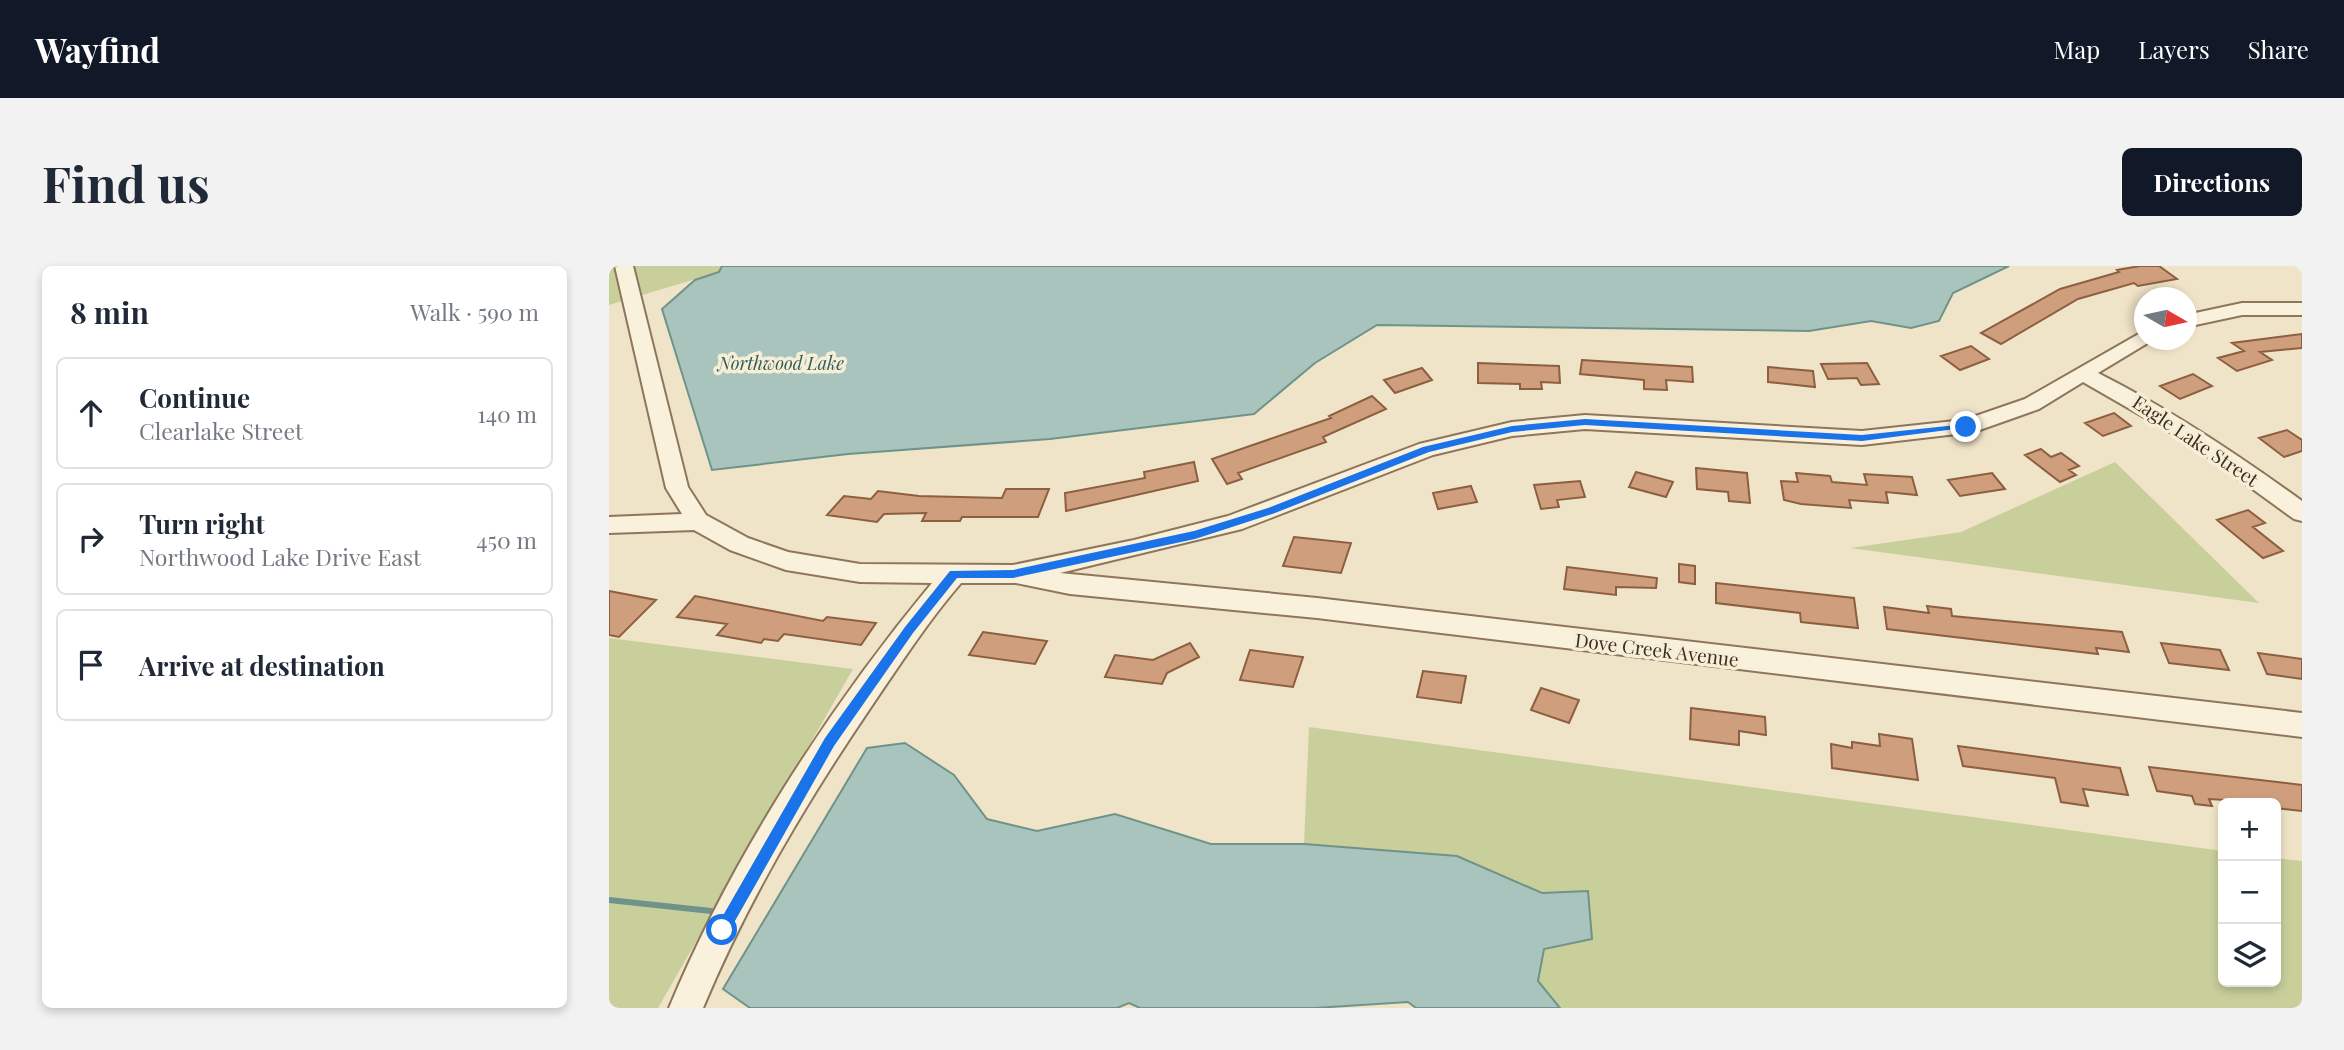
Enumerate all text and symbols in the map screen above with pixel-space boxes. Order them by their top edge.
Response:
text: Wayfind [35,27,160,71]
text: Map [2054,33,2100,65]
text: Layers [2138,33,2210,65]
text: Share [2248,33,2309,65]
button: Directions [2122,148,2302,216]
text: Find us [42,150,210,215]
north arrow [2134,287,2197,350]
text: 8 min [70,292,149,332]
text: Walk · 590 m [410,296,539,327]
water label: Northwood Lake [716,351,844,375]
text: Continue [139,380,250,415]
street label: Eagle Lake Street [2128,388,2264,492]
icon: ahead [72,394,110,432]
text: 140 m [477,398,537,429]
route end [1950,411,1981,442]
text: Clearlake Street [139,415,303,446]
text: Turn right [139,506,265,541]
icon: right [72,520,110,558]
text: 450 m [476,524,537,555]
text: Northwood Lake Drive East [139,541,421,572]
street label: Dove Creek Avenue [1574,626,1740,672]
icon: arrive [72,646,110,684]
text: Arrive at destination [139,648,385,683]
map controls [2218,798,2281,987]
button: + [2218,798,2281,861]
button: − [2218,861,2281,924]
route start [706,914,737,945]
button: layers [2218,924,2281,987]

